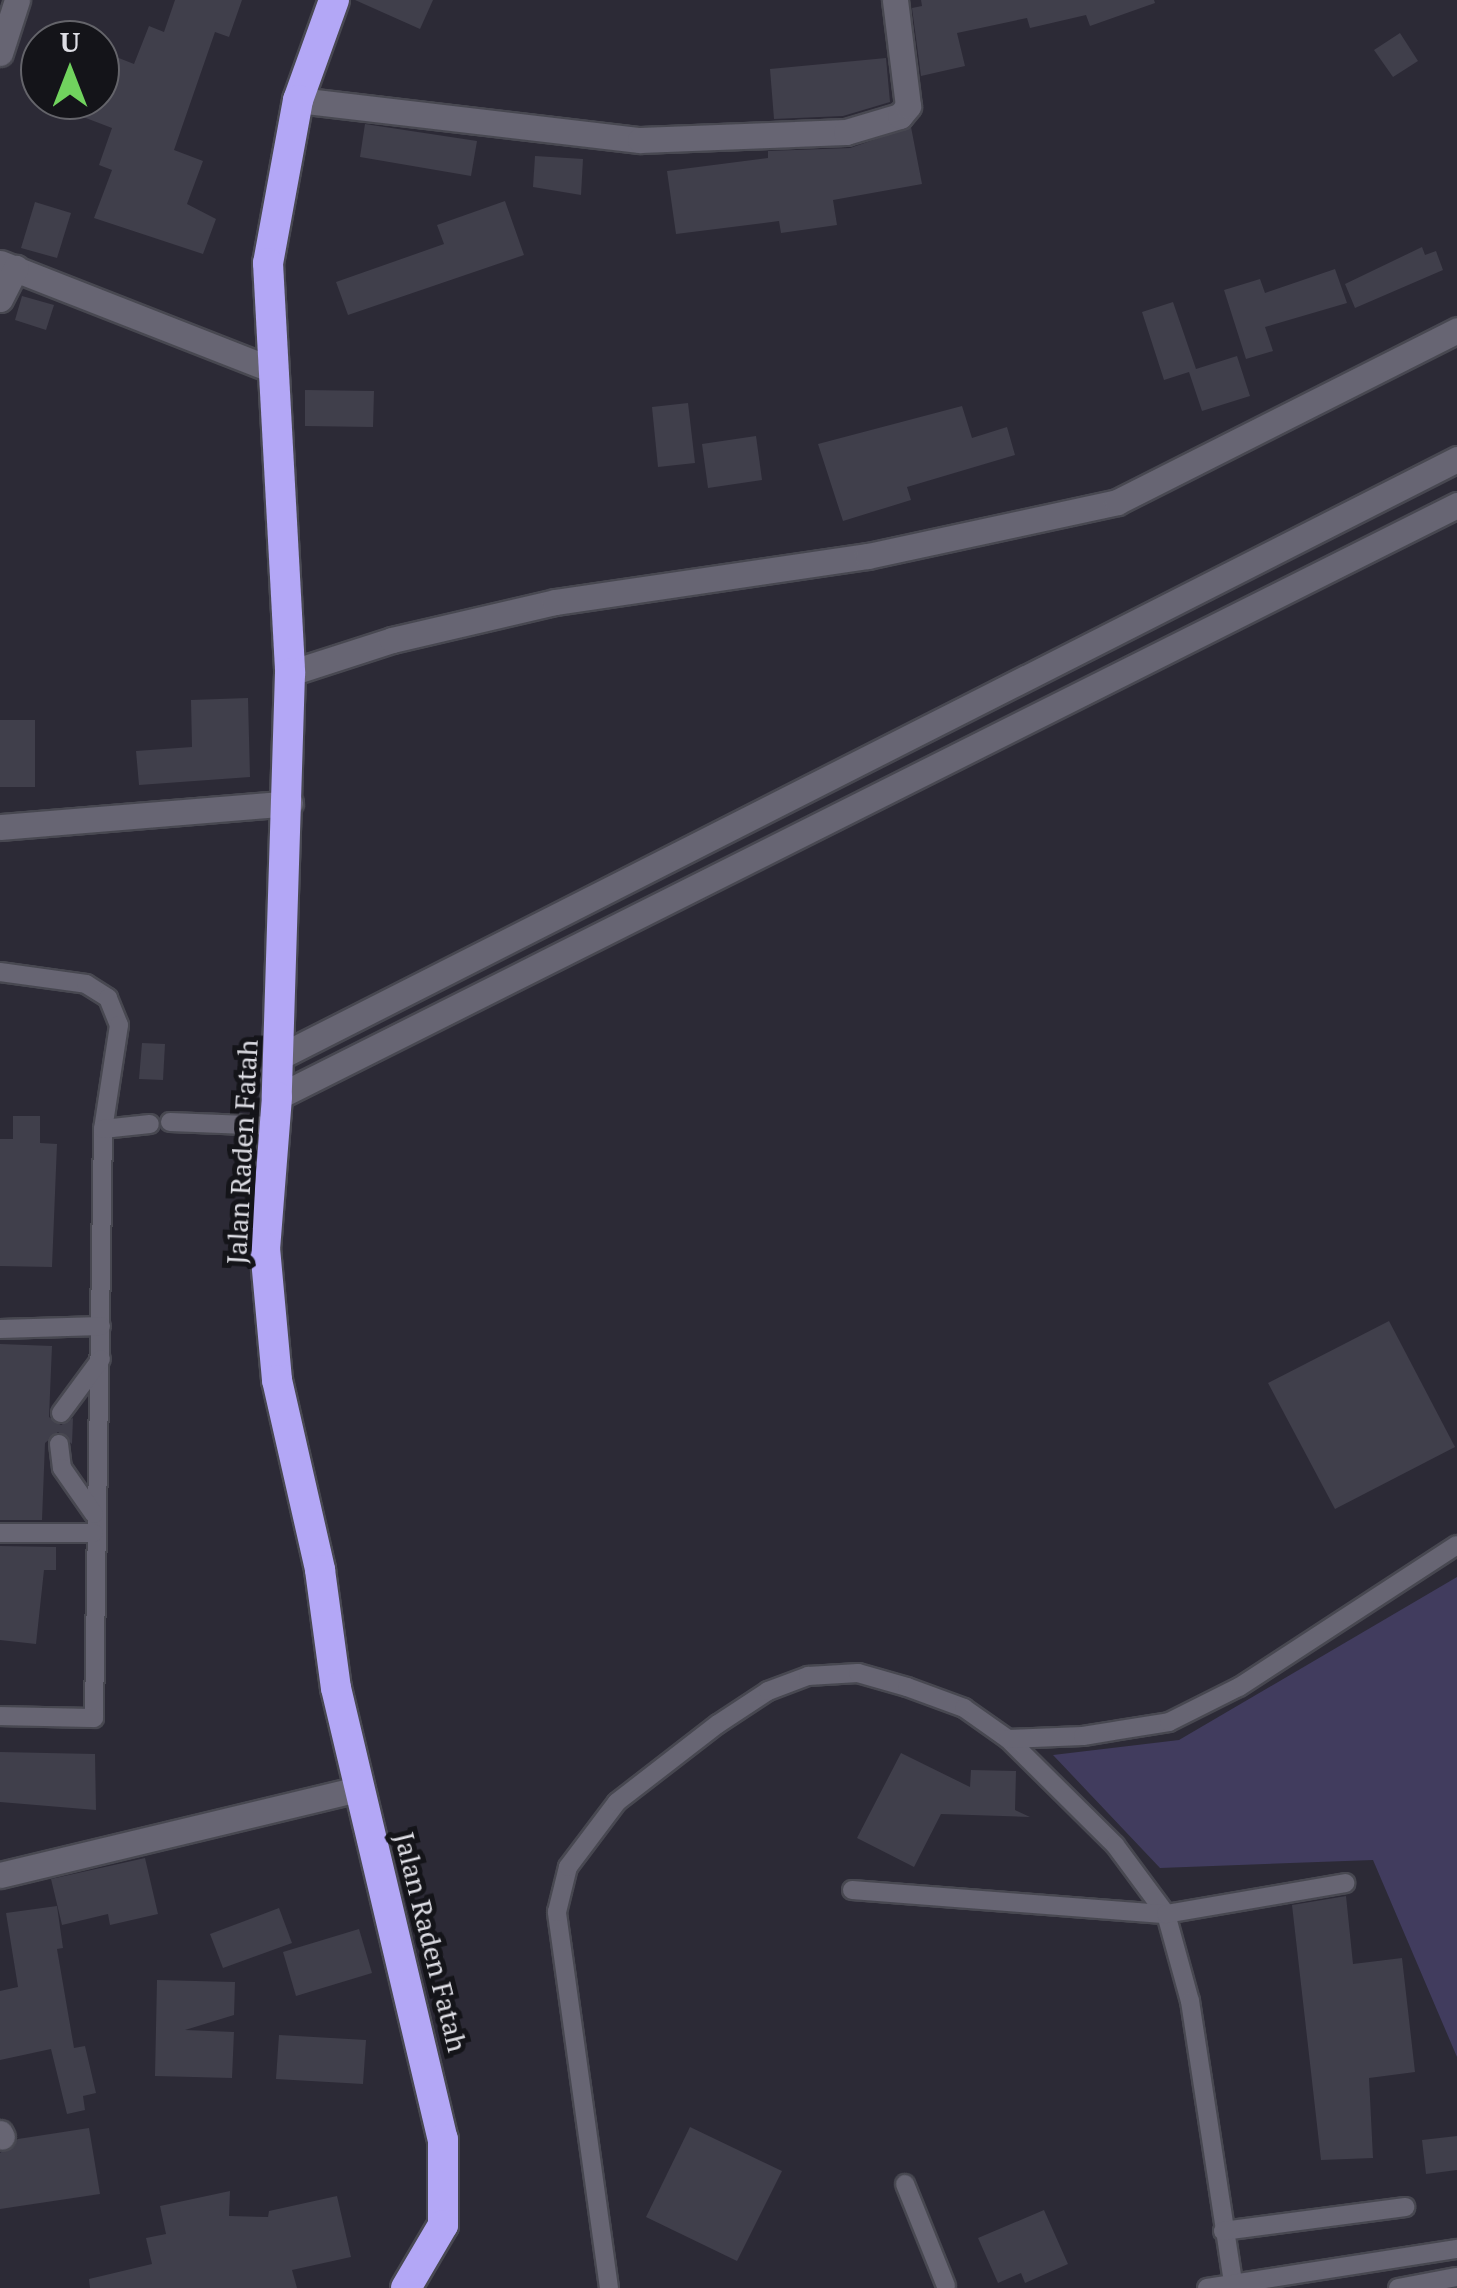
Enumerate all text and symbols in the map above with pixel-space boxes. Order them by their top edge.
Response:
north arrow [20,20,120,120]
text: U [60,23,80,60]
street label: Jalan Raden Fatah [219,1039,265,1265]
street label: Jalan Raden Fatah [387,1829,475,2055]

